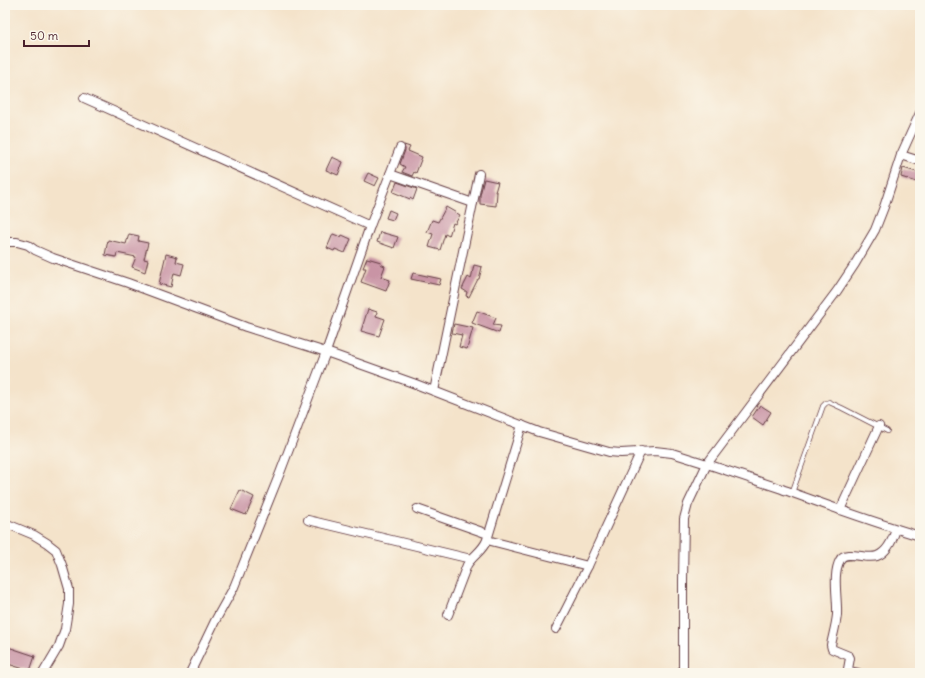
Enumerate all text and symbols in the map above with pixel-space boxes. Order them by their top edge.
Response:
scale bar [24,22,89,48]
text: 50 m [30,28,59,43]

